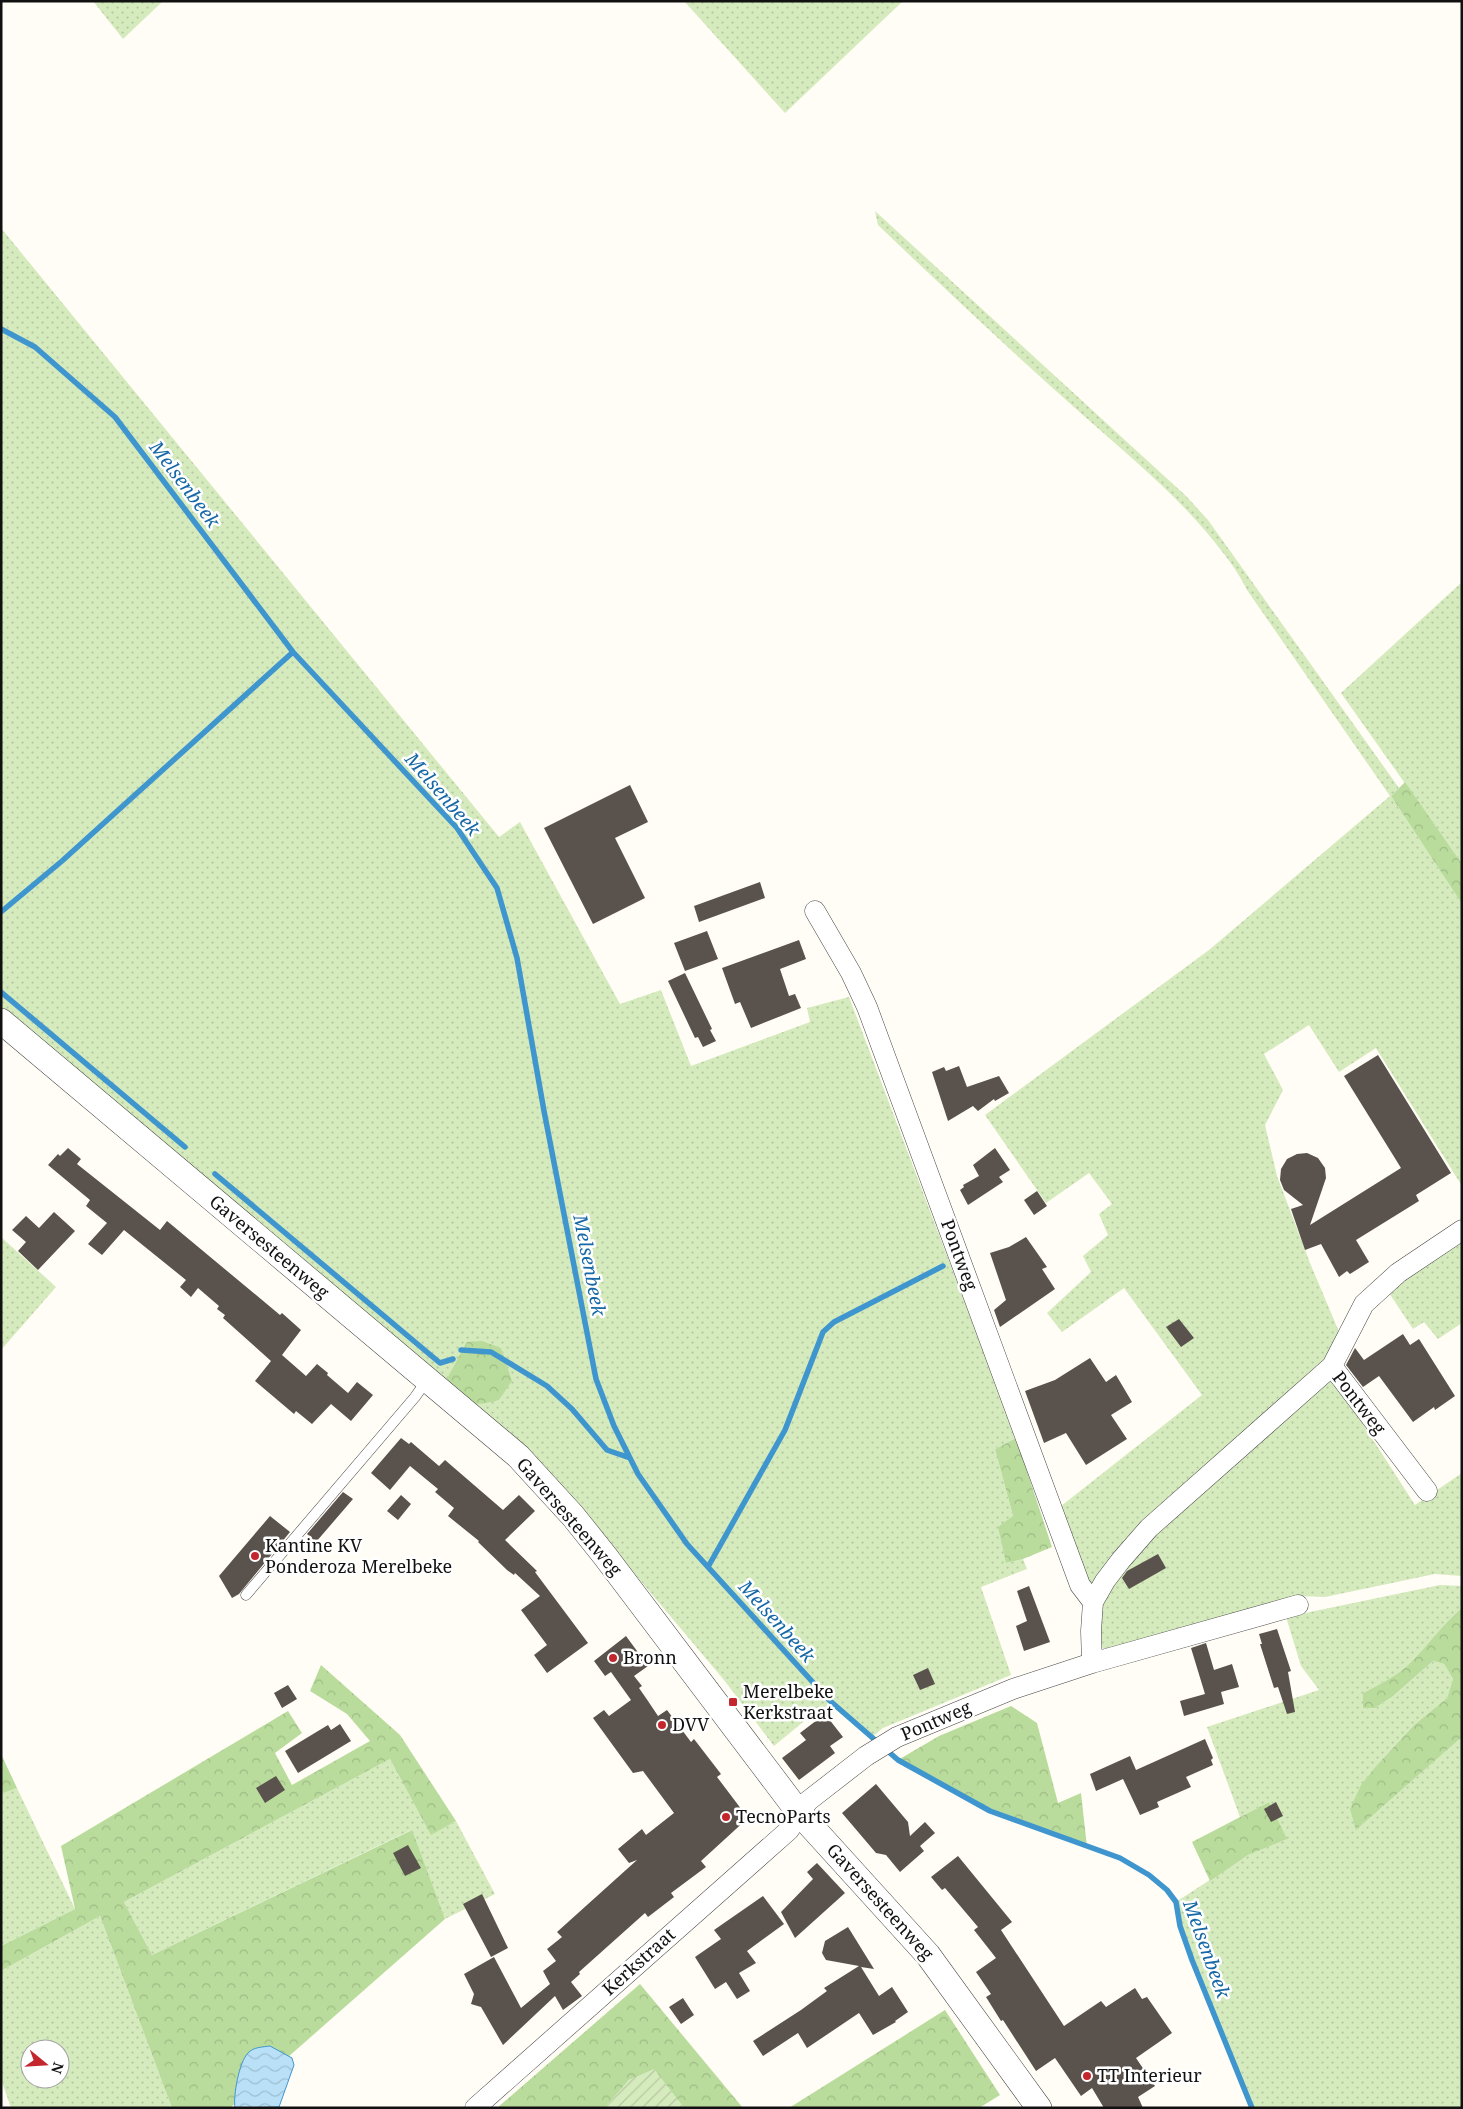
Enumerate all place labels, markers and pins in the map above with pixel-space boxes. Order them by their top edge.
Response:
place label: Kantine KV Ponderoza Merelbeke [265,1533,452,1578]
marker: Kantine KV Ponderoza Merelbeke [249,1550,261,1562]
place label: Bronn [623,1645,677,1669]
marker: Bronn [607,1652,619,1664]
place label: Merelbeke Kerkstraat [743,1679,834,1724]
marker: Merelbeke Kerkstraat [727,1696,739,1708]
place label: DVV [672,1712,710,1736]
marker: DVV [656,1719,668,1731]
place label: TecnoParts [736,1804,831,1828]
marker: TecnoParts [720,1811,732,1823]
place label: TT Interieur [1097,2063,1202,2087]
marker: TT Interieur [1081,2070,1093,2082]

